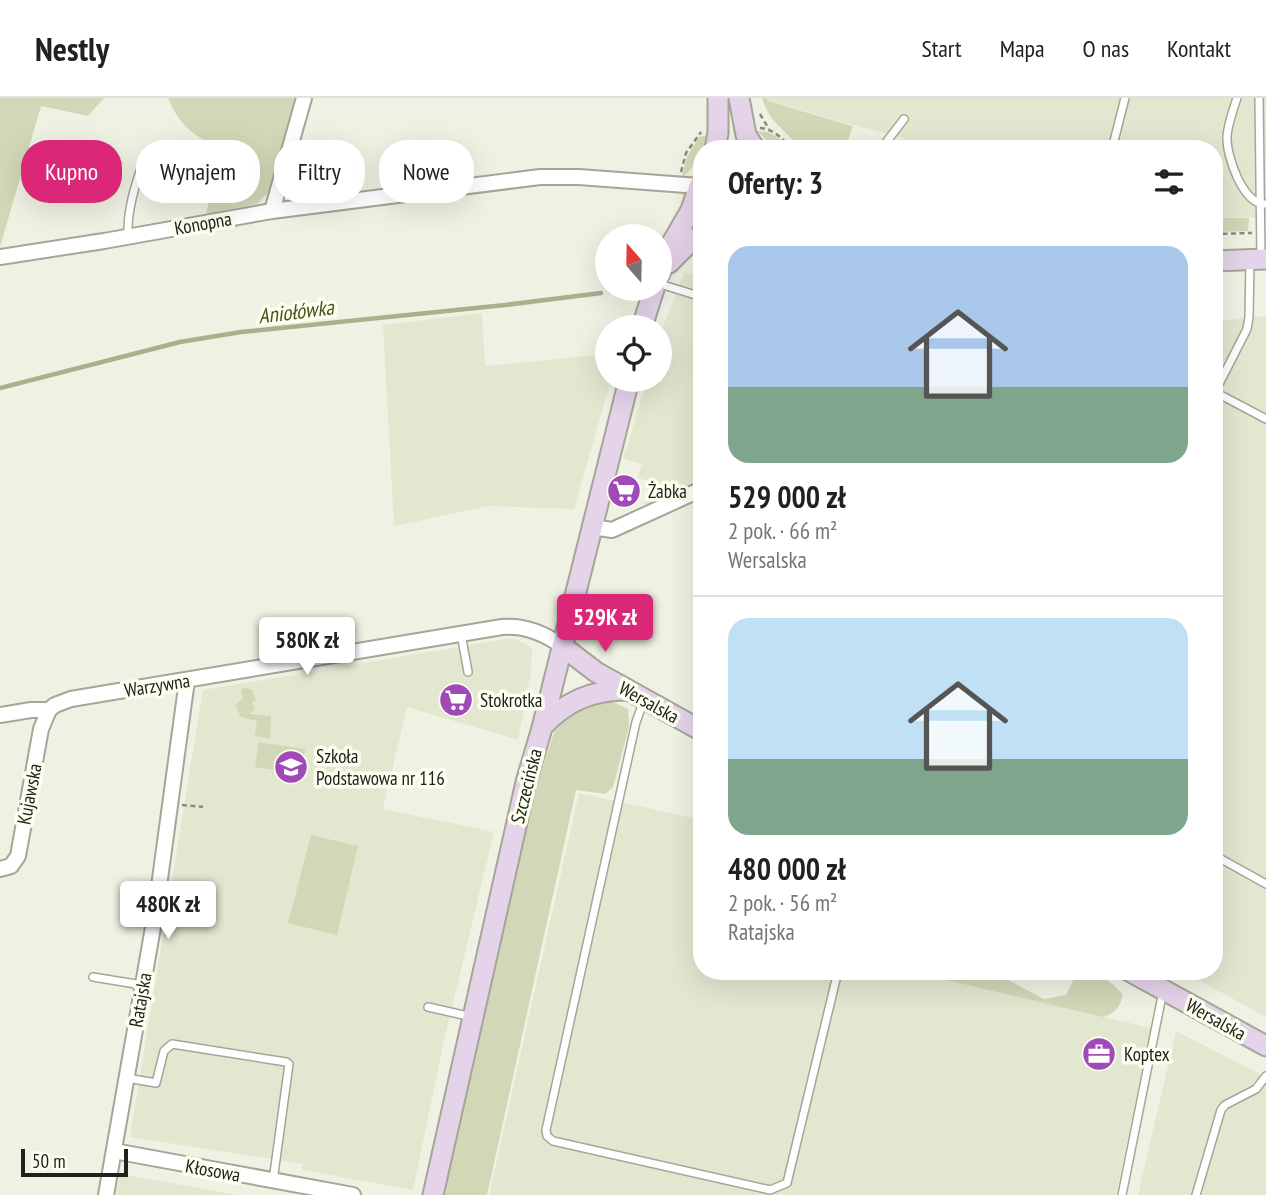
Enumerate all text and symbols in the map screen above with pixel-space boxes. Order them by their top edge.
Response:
text: Nestly [35,27,109,70]
text: Start [921,33,962,64]
text: Mapa [1000,33,1045,64]
text: O nas [1083,33,1129,64]
text: Kontakt [1167,33,1231,64]
chip: Kupno [21,140,122,203]
chip: Wynajem [136,140,260,203]
chip: Filtry [274,140,365,203]
chip: Nowe [379,140,474,203]
text: Oferty: 3 [728,163,823,202]
icon: filters [1150,163,1188,201]
street label: Konopna [173,206,233,240]
north arrow [595,224,672,301]
map controls [595,224,672,392]
icon: home [895,291,1021,417]
water label: Aniołówka [257,293,337,330]
button: locate [595,315,672,392]
supermarket icon: Żabka [605,472,643,510]
text: 529 000 zł [728,477,846,516]
place label: Żabka [648,479,687,503]
text: 2 pok. · 66 m² [728,516,837,545]
text: Wersalska [728,545,807,574]
pin: 529K zł [540,594,670,654]
text: 529K zł [573,602,637,631]
pin: 580K zł [242,618,372,677]
text: 580K zł [275,625,339,654]
icon: home [895,663,1021,789]
street label: Warzywna [122,668,192,702]
street label: Wersalska [615,676,683,728]
supermarket icon: Stokrotka [437,681,475,719]
place label: Stokrotka [480,688,542,712]
place label: Szkoła Podstawowa nr 116 [316,744,445,790]
street label: Szczecińska [505,746,547,826]
school or university icon: Szkoła Podstawowa nr 116 [272,748,310,786]
street label: Kujawska [11,762,47,826]
text: 480 000 zł [728,849,846,888]
pin: 480K zł [103,882,233,941]
text: 2 pok. · 56 m² [728,888,837,917]
text: 480K zł [136,889,200,918]
text: Ratajska [728,917,795,946]
street label: Ratajska [123,971,157,1029]
street label: Wersalska [1182,993,1250,1045]
office icon: Koptex [1080,1035,1118,1073]
place label: Koptex [1124,1042,1170,1066]
scale bar [21,1146,128,1178]
text: 50 m [32,1149,66,1173]
street label: Kłosowa [184,1153,242,1187]

